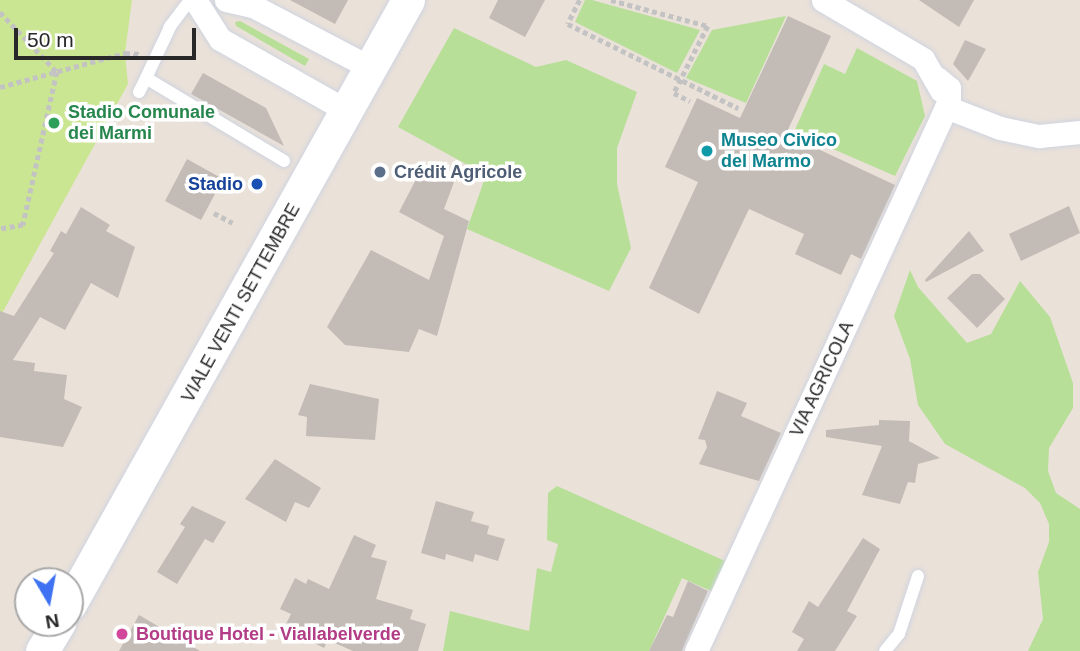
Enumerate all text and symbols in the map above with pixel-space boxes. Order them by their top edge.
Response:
scale bar [18,14,200,58]
text: 50 m [27,28,74,51]
place label: Stadio Comunale dei Marmi [68,102,215,144]
marker: Stadio Comunale dei Marmi [46,115,62,131]
place label: Museo Civico del Marmo [721,130,837,172]
marker: Museo Civico del Marmo [699,143,715,159]
place label: Crédit Agricole [394,161,523,183]
marker: Crédit Agricole [372,164,388,180]
place label: Stadio [188,173,243,195]
marker: Stadio [249,176,265,192]
street label: VIALE VENTI SETTEMBRE [177,200,305,406]
street label: VIA AGRICOLA [785,317,859,441]
north arrow [14,567,84,637]
text: N [44,610,61,633]
place label: Boutique Hotel - Viallabelverde [136,623,401,645]
marker: Boutique Hotel - Viallabelverde [114,626,130,642]

